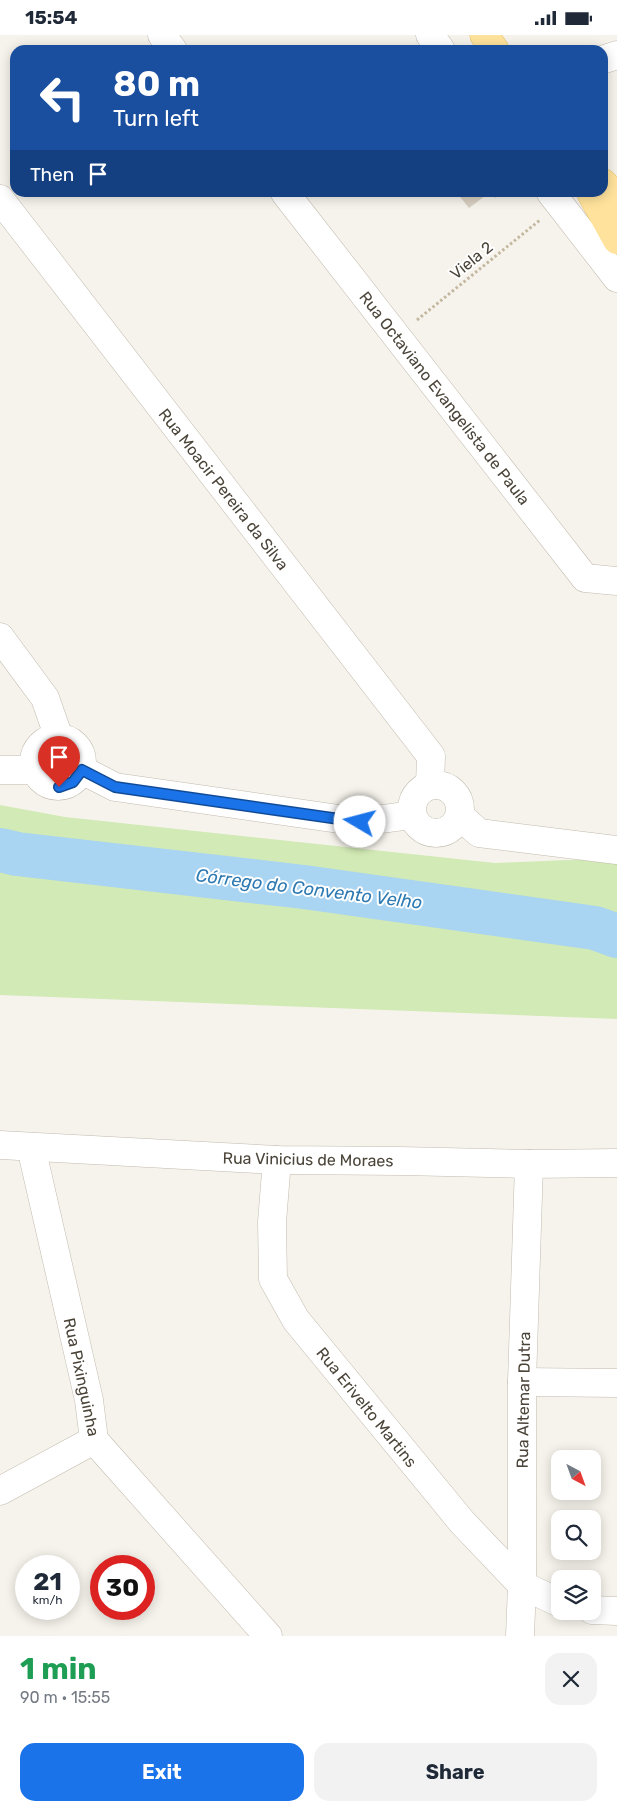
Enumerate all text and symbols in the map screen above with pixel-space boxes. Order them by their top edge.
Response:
text: 15:54 [25,6,78,29]
text: 80 m [113,63,200,105]
icon: left [30,65,95,130]
text: Turn left [113,105,199,132]
icon: arrive [84,160,112,188]
text: Then [30,163,74,186]
street label: Viela 2 [446,237,496,283]
street label: Rua Octaviano Evangelista de Paula [355,288,534,509]
street label: Rua Moacir Pereira da Silva [155,405,293,574]
pin [38,736,80,787]
icon: arrive [45,743,73,771]
position arrow [333,795,385,847]
water label: Córrego do Convento Velho [195,864,423,914]
street label: Rua Vinicius de Moraes [222,1149,394,1170]
street label: Rua Pixinguinha [60,1316,103,1438]
street label: Rua Altemar Dutra [513,1332,534,1468]
street label: Rua Erivelto Martins [312,1343,421,1471]
north arrow [551,1450,601,1500]
map controls [551,1450,601,1620]
button: search [551,1510,601,1560]
speed limit sign: 30 [90,1555,155,1620]
text: 21 [33,1567,62,1596]
button: layers [551,1570,601,1620]
text: km/h [33,1593,62,1607]
text: 1 min [20,1651,97,1687]
button: close [545,1653,597,1705]
text: 90 m · 15:55 [20,1688,110,1707]
button: Exit [20,1743,304,1801]
button: Share [314,1743,597,1801]

